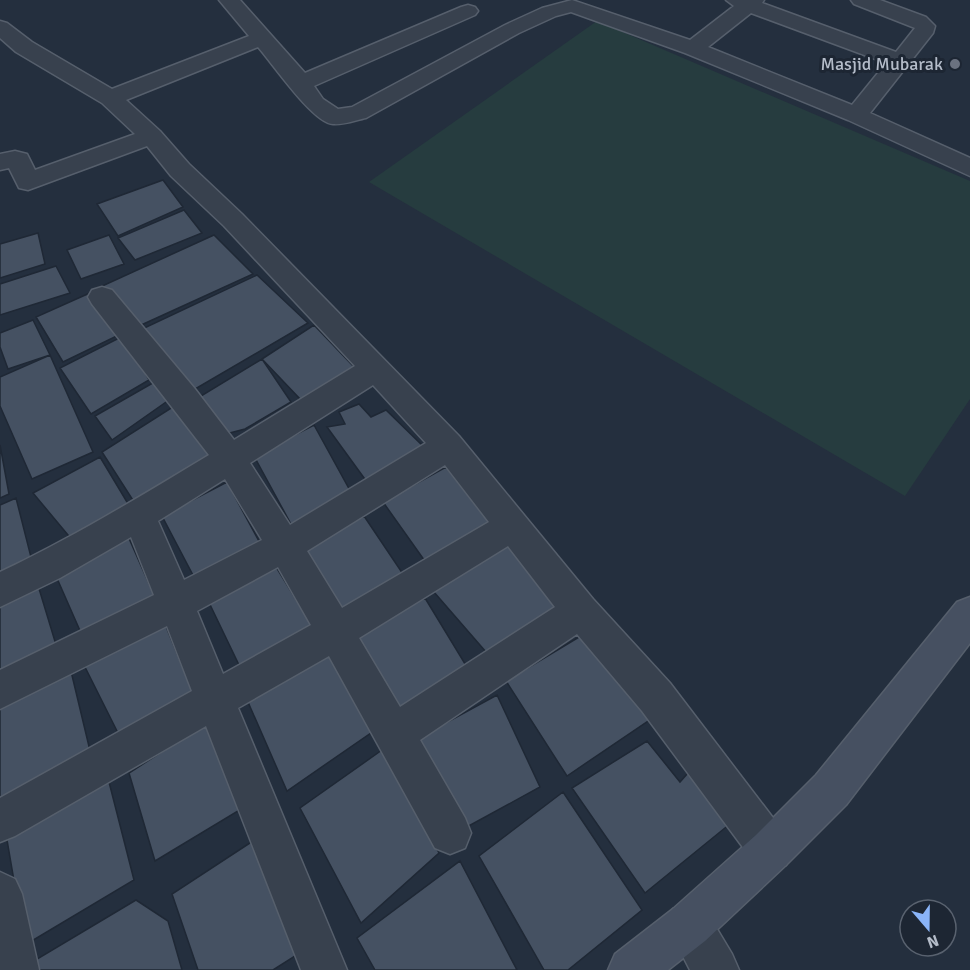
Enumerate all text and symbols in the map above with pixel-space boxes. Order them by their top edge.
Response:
place label: Masjid Mubarak [820,53,943,75]
marker: Masjid Mubarak [948,57,962,71]
north arrow [898,898,958,958]
text: N [924,930,941,952]

